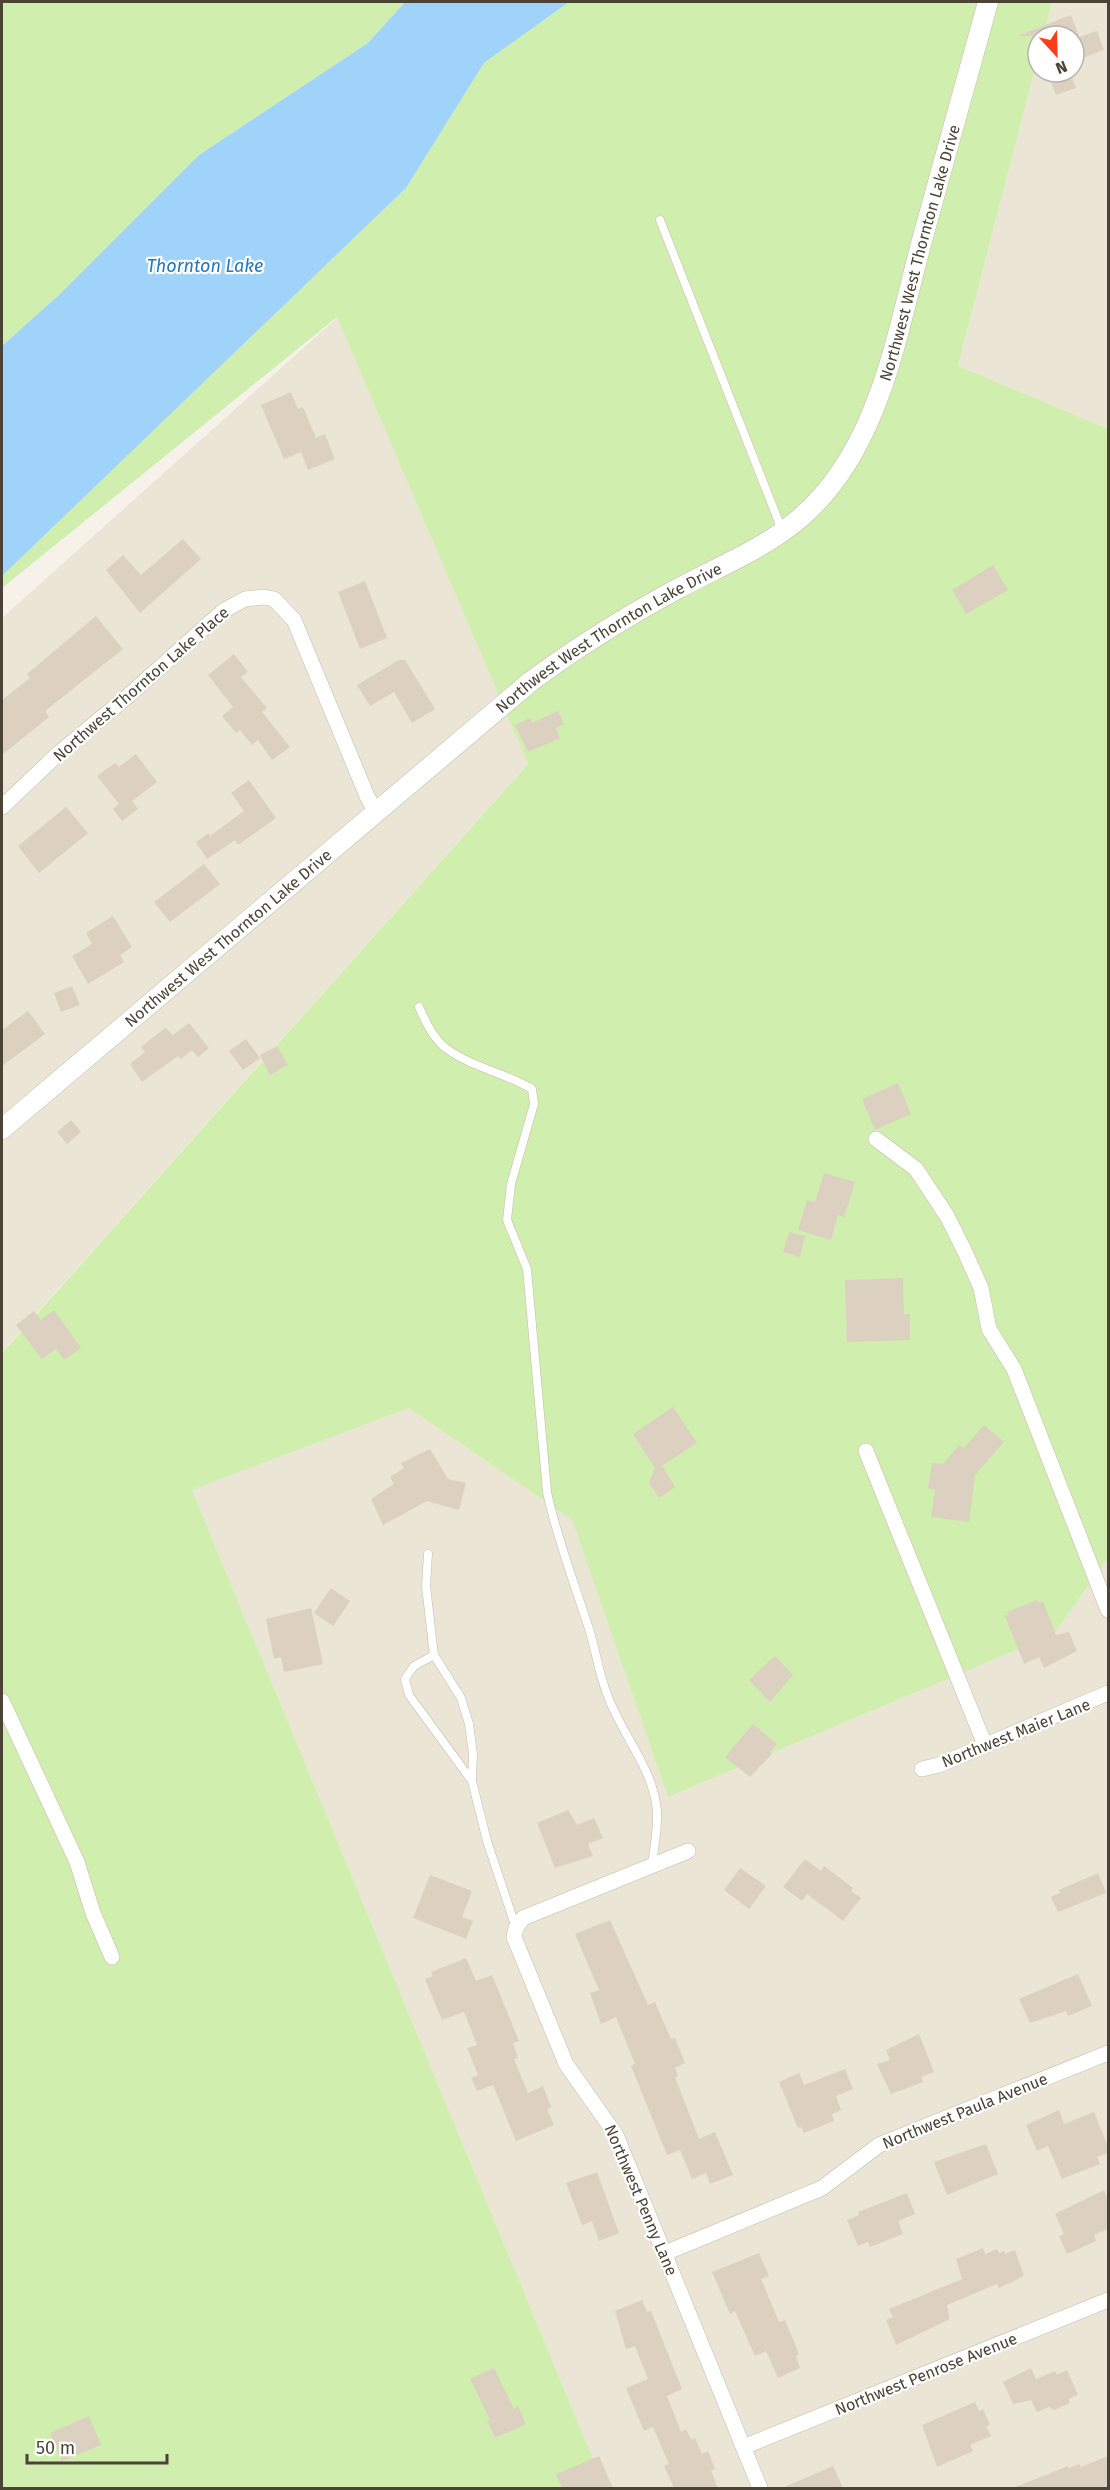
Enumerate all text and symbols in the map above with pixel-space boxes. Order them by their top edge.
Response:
north arrow [1026,24,1086,84]
text: N [1053,57,1070,78]
street label: Northwest West Thornton Lake Drive [875,122,963,383]
water label: Thornton Lake [147,255,263,277]
street label: Northwest West Thornton Lake Drive [492,559,725,717]
street label: Northwest Thornton Lake Place [49,603,233,765]
street label: Northwest West Thornton Lake Drive [121,845,335,1031]
street label: Northwest Maier Lane [939,1694,1093,1772]
street label: Northwest Paula Avenue [880,2069,1050,2153]
street label: Northwest Penny Lane [601,2122,681,2278]
street label: Northwest Penrose Avenue [832,2329,1020,2419]
scale bar [27,2427,166,2465]
text: 50 m [36,2437,75,2459]

